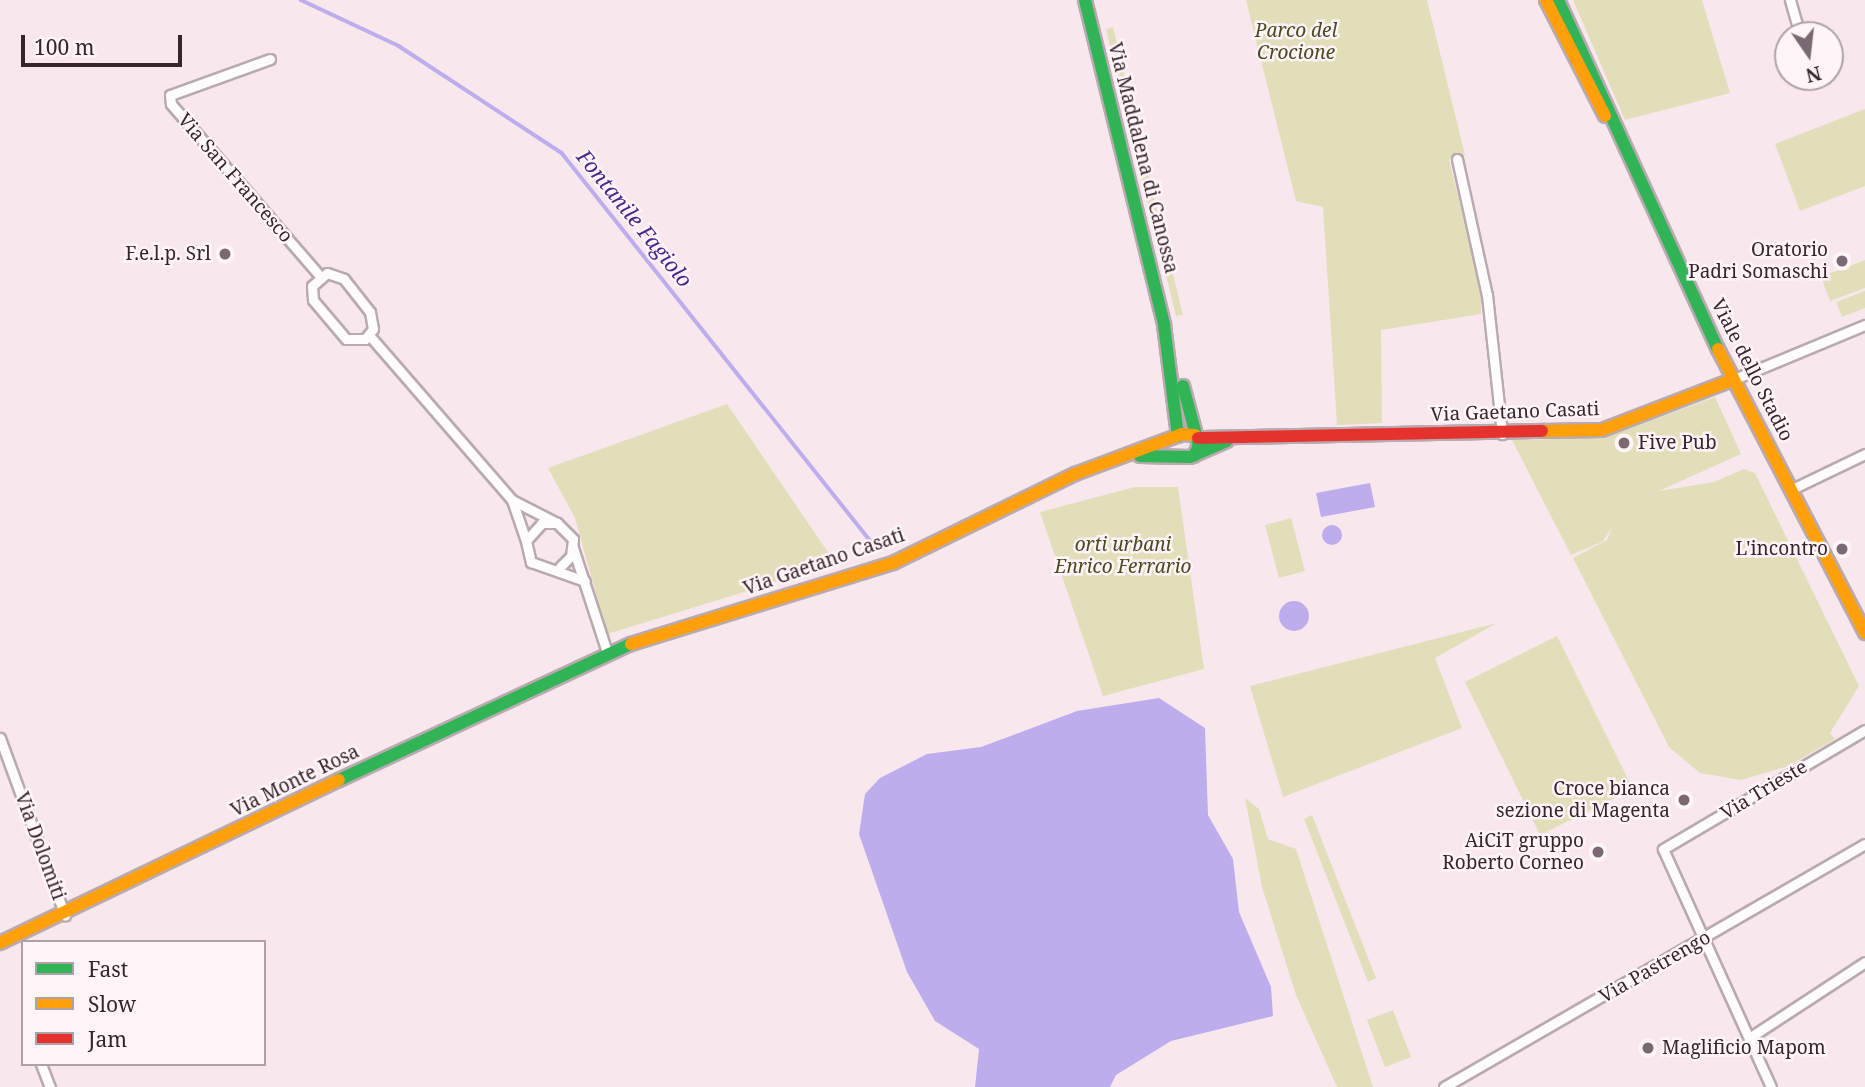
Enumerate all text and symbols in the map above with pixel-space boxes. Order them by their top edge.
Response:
park label: Parco del Crocione [1255,20,1337,64]
scale bar [24,21,186,65]
north arrow [1774,21,1844,91]
text: 100 m [34,33,95,61]
street label: Via Maddalena di Canossa [1103,40,1183,276]
text: N [1803,60,1824,89]
street label: Via San Francesco [173,109,297,247]
water label: Fontanile Fagiolo [572,144,698,292]
place label: Oratorio Padri Somaschi [1688,239,1828,283]
place label: F.e.l.p. Srl [125,243,211,265]
marker: F.e.l.p. Srl [217,246,233,262]
marker: Oratorio Padri Somaschi [1834,253,1850,269]
street label: Viale dello Stadio [1706,295,1798,445]
street label: Via Gaetano Casati [1430,398,1600,426]
place label: Five Pub [1638,432,1717,454]
marker: Five Pub [1616,435,1632,451]
street label: Via Gaetano Casati [740,524,908,600]
park label: orti urbani Enrico Ferrario [1055,534,1191,578]
place label: L'incontro [1736,538,1828,560]
marker: L'incontro [1834,541,1850,557]
street label: Via Monte Rosa [227,740,363,822]
street label: Via Trieste [1717,755,1811,825]
place label: Croce bianca sezione di Magenta [1496,778,1670,822]
street label: Via Dolomiti [10,789,70,903]
marker: Croce bianca sezione di Magenta [1676,792,1692,808]
place label: AiCiT gruppo Roberto Corneo [1442,830,1584,874]
marker: AiCiT gruppo Roberto Corneo [1590,844,1606,860]
street label: Via Pastrengo [1595,926,1715,1008]
legend [21,940,266,1066]
text: Fast [88,955,128,983]
text: Slow [88,990,136,1018]
text: Jam [88,1025,127,1053]
place label: Maglificio Mapom [1662,1037,1826,1059]
marker: Maglificio Mapom [1640,1040,1656,1056]

